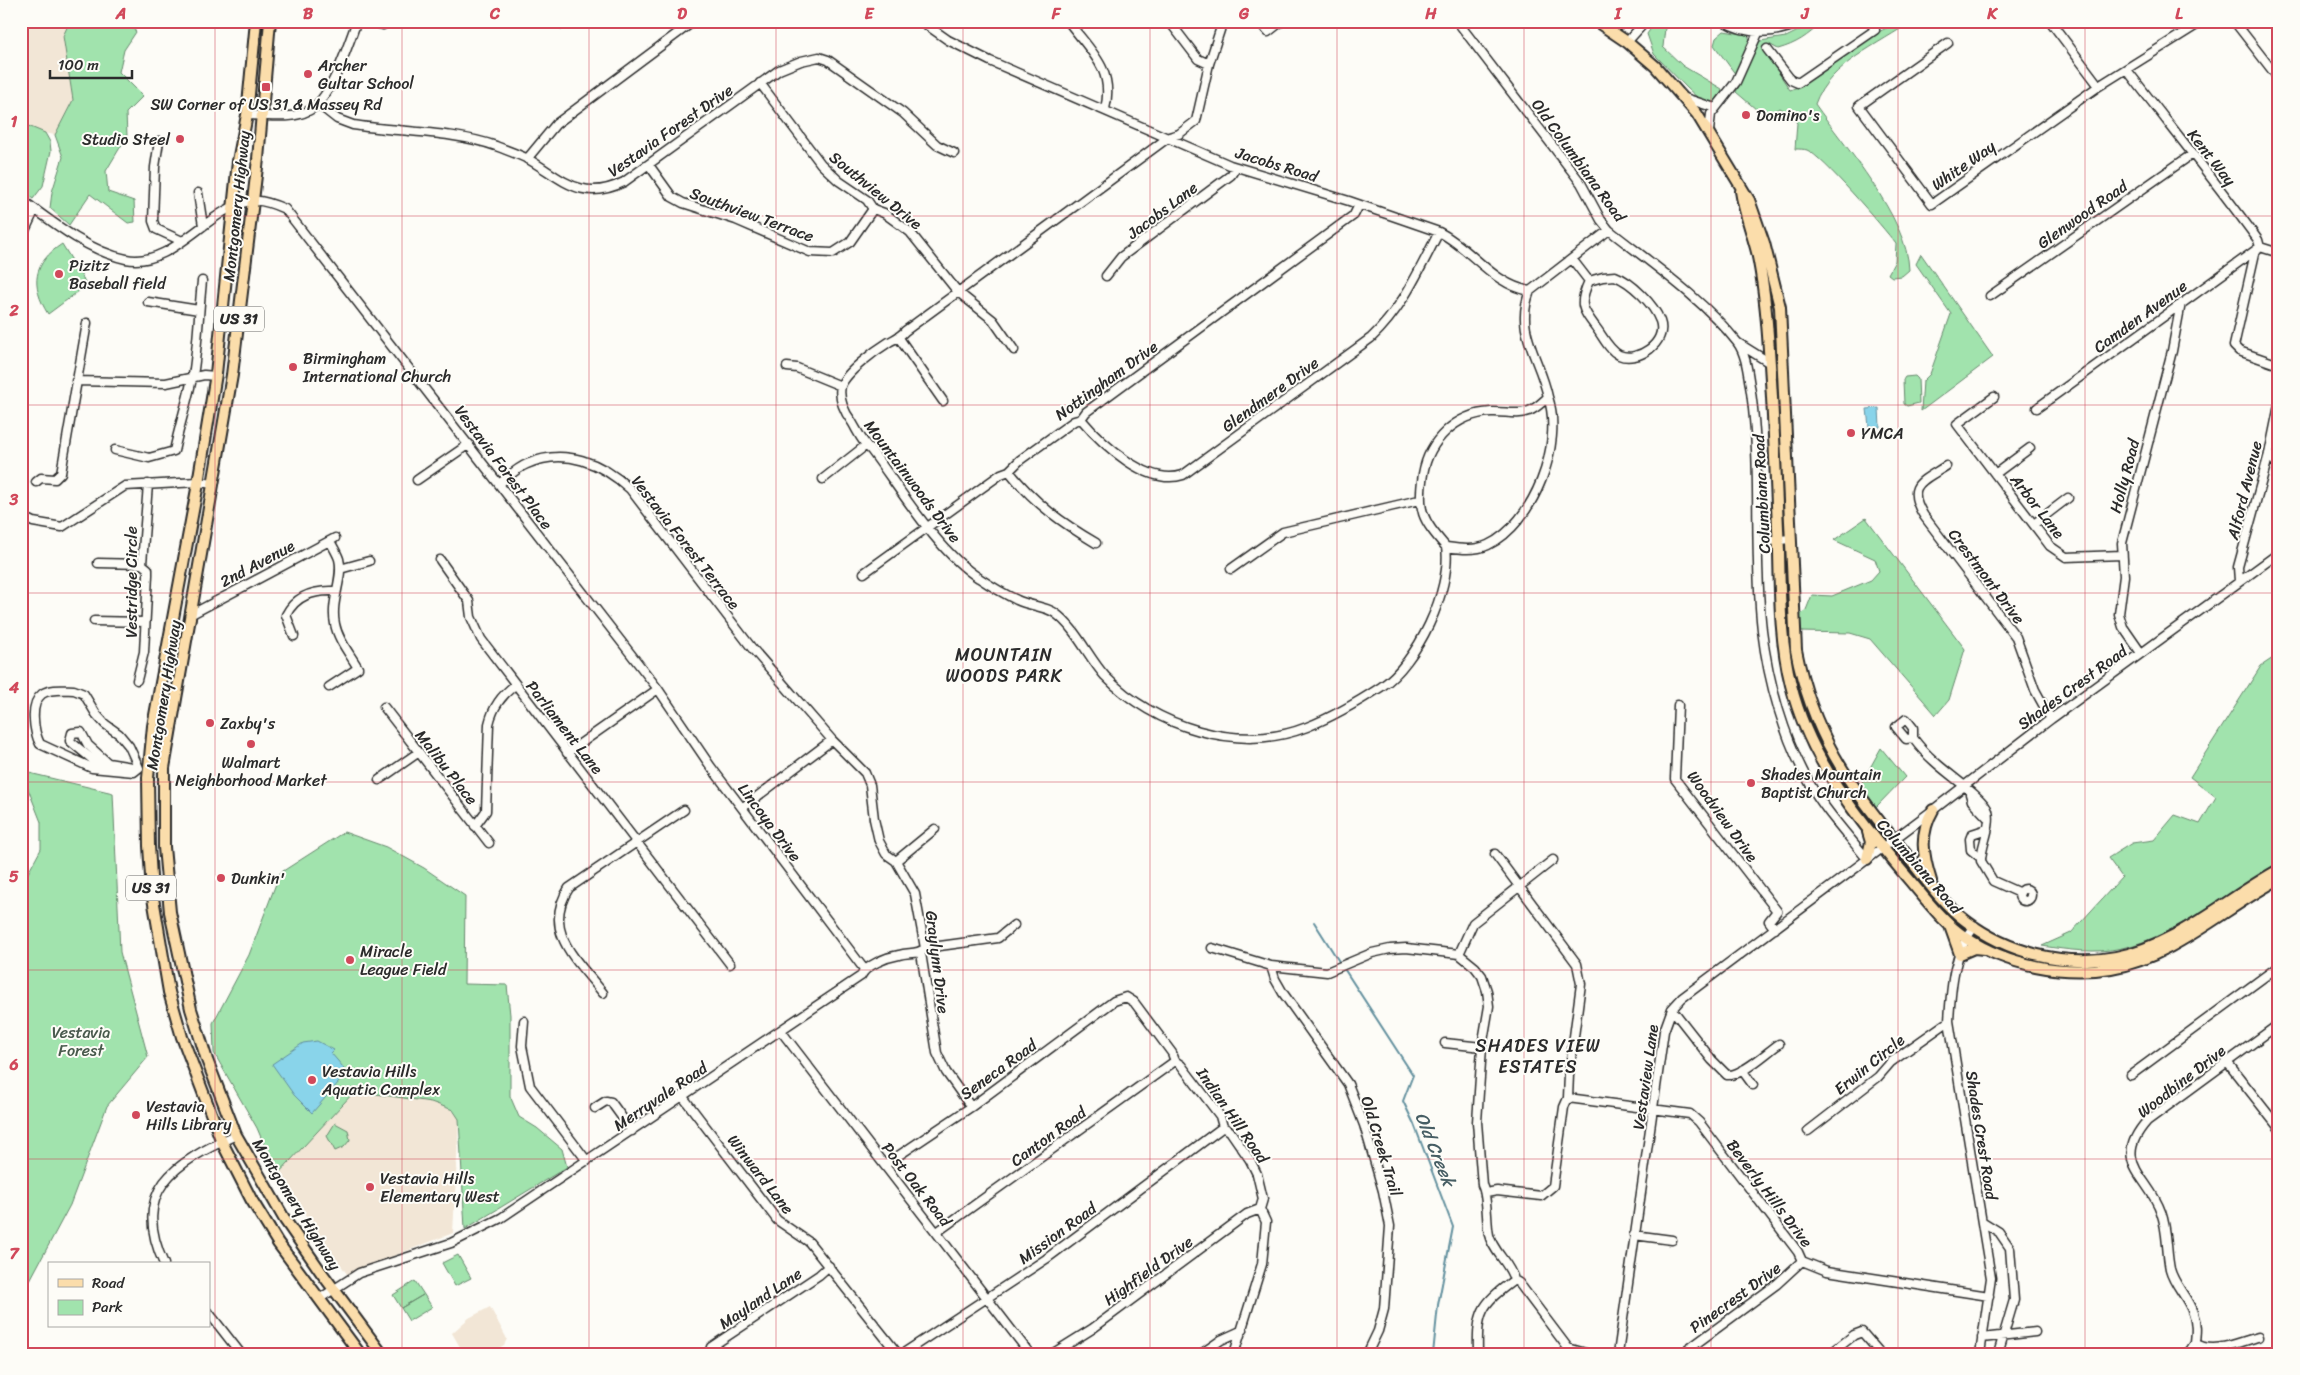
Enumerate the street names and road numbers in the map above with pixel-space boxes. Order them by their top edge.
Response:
street label: Vestavia Forest Drive [601,76,739,185]
street label: Old Columbiana Road [1524,92,1634,230]
street label: Kent Way [2180,122,2244,193]
street label: Montgomery Highway [214,129,259,283]
street label: White Way [1925,132,2002,198]
street label: Jacobs Road [1231,138,1323,191]
street label: Southview Drive [823,144,929,237]
street label: Glenwood Road [2031,171,2135,257]
street label: Jacobs Lane [1120,174,1204,248]
street label: Southview Terrace [686,179,818,250]
street label: Camden Avenue [2087,272,2194,361]
road number: US 31 [214,306,264,332]
street label: Nottingham Drive [1048,333,1164,428]
street label: Glendmere Drive [1215,349,1325,440]
street label: Vestavia Forest Place [447,398,560,536]
street label: Mountainwoods Drive [856,413,969,550]
street label: Columbiana Road [1744,432,1779,554]
street label: Holly Road [2101,435,2149,516]
street label: Alford Avenue [2218,438,2271,544]
street label: Arbor Lane [2002,467,2073,545]
street label: Vestavia Forest Terrace [624,469,748,616]
street label: Crestmont Drive [1941,522,2033,631]
street label: Vestridge Circle [117,526,146,638]
street label: 2nd Avenue [214,531,300,595]
street label: Montgomery Highway [137,617,190,772]
street label: Shades Crest Road [2011,636,2135,737]
street label: Parliament Lane [518,674,611,781]
street label: Malibu Place [408,723,486,812]
street label: Woodview Drive [1679,764,1766,869]
street label: Lincoya Drive [730,776,809,868]
street label: Columbiana Road [1869,812,1971,922]
road number: US 31 [126,876,176,900]
street label: Graylynn Drive [917,909,958,1015]
street label: Vestaview Lane [1624,1022,1667,1132]
street label: Erwin Circle [1827,1026,1912,1102]
street label: Seneca Road [954,1030,1044,1107]
street label: Woodbine Drive [2130,1037,2233,1126]
street label: Merryvale Road [607,1053,715,1139]
street label: Indian Hill Road [1188,1060,1277,1171]
street label: Shades Crest Road [1957,1068,2006,1203]
street label: Old Creek Trail [1352,1092,1411,1200]
street label: Canton Road [1004,1098,1094,1174]
street label: Winward Lane [720,1128,802,1221]
street label: Montgomery Highway [244,1132,349,1277]
street label: Beverly Hills Drive [1719,1133,1820,1254]
street label: Post Oak Road [874,1135,960,1234]
street label: Mission Road [1012,1194,1104,1272]
street label: Highfield Drive [1097,1228,1200,1313]
street label: Pinecrest Drive [1683,1254,1787,1341]
street label: Mayland Lane [713,1260,808,1337]

